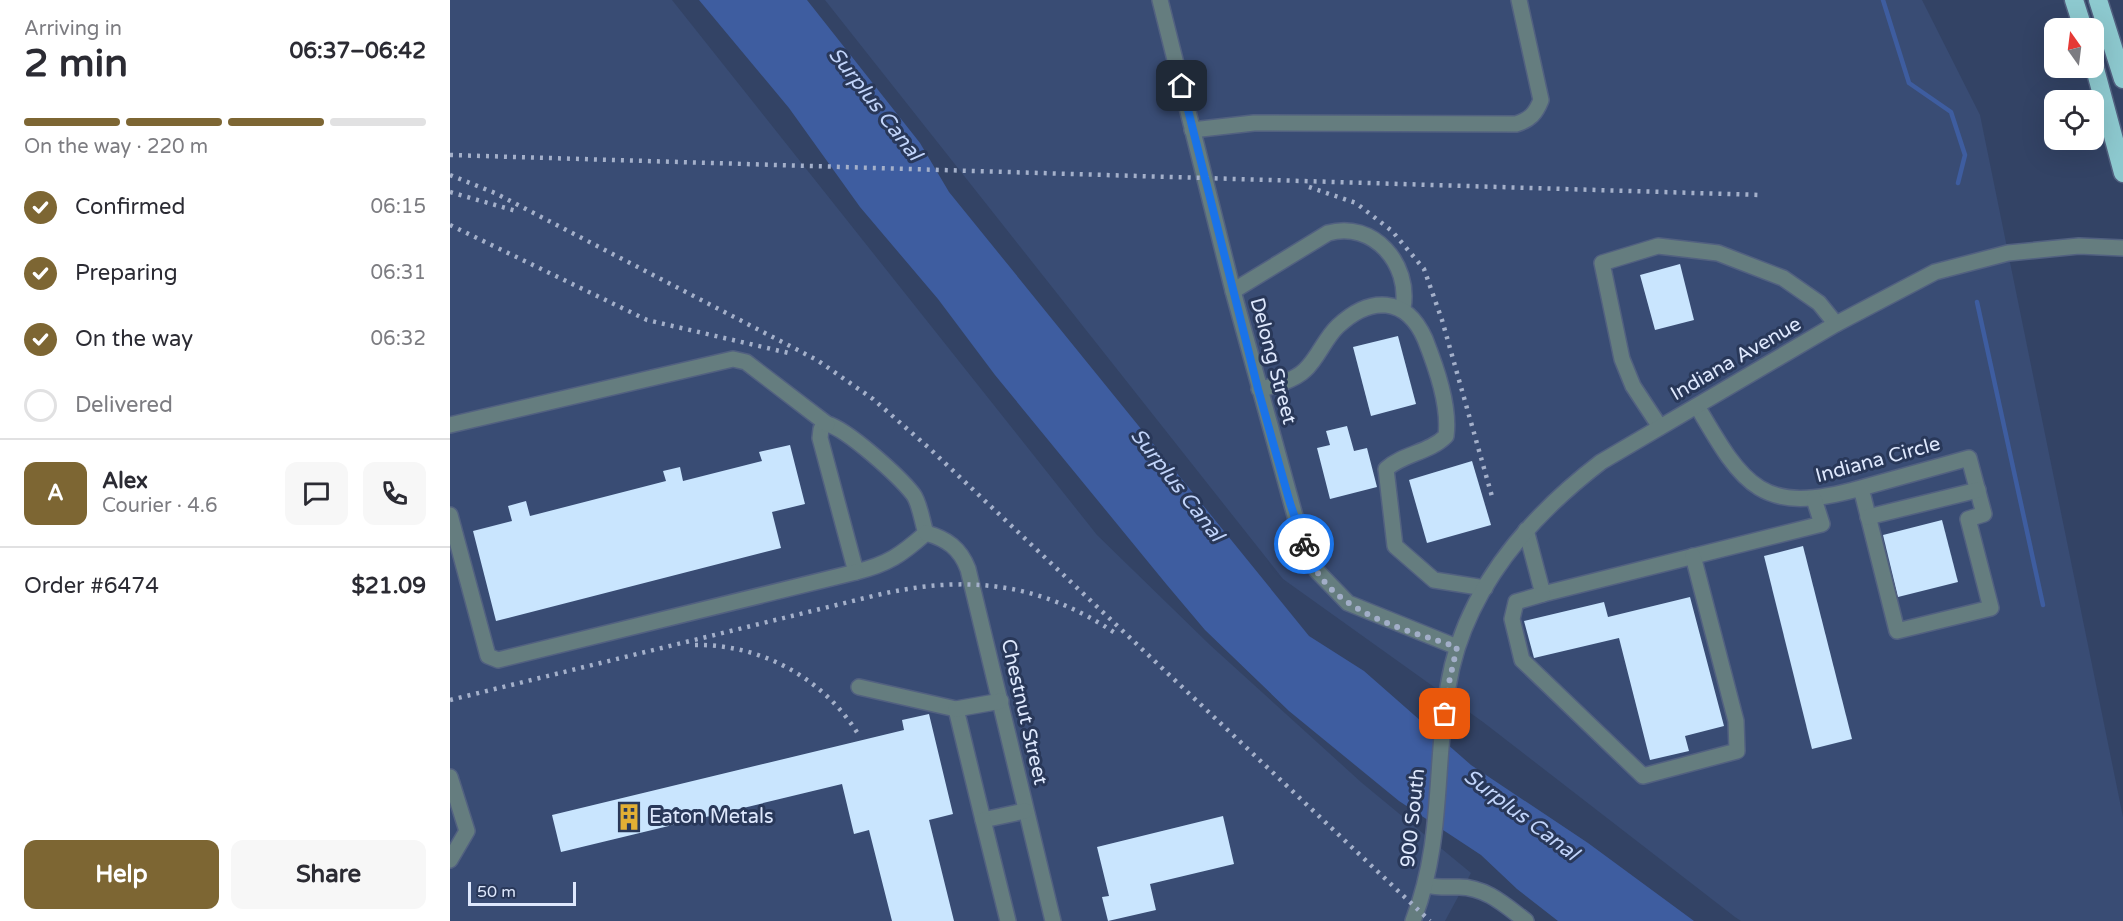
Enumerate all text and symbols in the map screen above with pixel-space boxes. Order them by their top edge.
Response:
text: Arriving in [24,17,122,41]
north arrow [2044,18,2104,78]
map controls [2044,18,2104,150]
text: 06:37–06:42 [289,38,426,64]
text: 2 min [24,40,128,87]
water label: Surplus Canal [823,42,929,168]
pin [1156,60,1207,111]
icon: home [1165,69,1198,102]
button: locate [2044,90,2104,150]
text: On the way · 220 m [24,135,208,159]
icon: check [24,191,57,224]
text: Confirmed [75,194,185,220]
text: 06:15 [371,195,426,219]
icon: check [24,257,57,290]
text: Preparing [75,260,178,286]
text: 06:31 [371,261,426,285]
street label: Delong Street [1245,295,1302,427]
street label: Indiana Avenue [1666,312,1806,406]
icon: check [24,323,57,356]
text: On the way [75,326,193,352]
text: 06:32 [371,327,426,351]
text: Delivered [75,392,173,418]
water label: Surplus Canal [1125,423,1231,549]
street label: Indiana Circle [1813,432,1943,488]
button: chat [285,462,348,525]
button: phone [363,462,426,525]
text: Alex [102,468,148,494]
text: A [47,480,64,506]
text: Courier · 4.6 [102,494,217,518]
courier [1274,514,1334,574]
icon: bike [1288,528,1321,561]
text: Order #6474 [24,573,159,599]
text: $21.09 [351,573,426,599]
street label: Chestnut Street [996,637,1053,788]
pin [1419,688,1470,739]
icon: bag [1428,697,1461,730]
water label: Surplus Canal [1459,764,1585,868]
street label: 900 South [1396,767,1430,869]
building icon: Eaton Metals [614,802,644,832]
place label: Eaton Metals [649,805,773,829]
button: Help [24,840,219,909]
button: Share [231,840,426,909]
scale bar [468,879,576,906]
text: 50 m [477,882,516,902]

